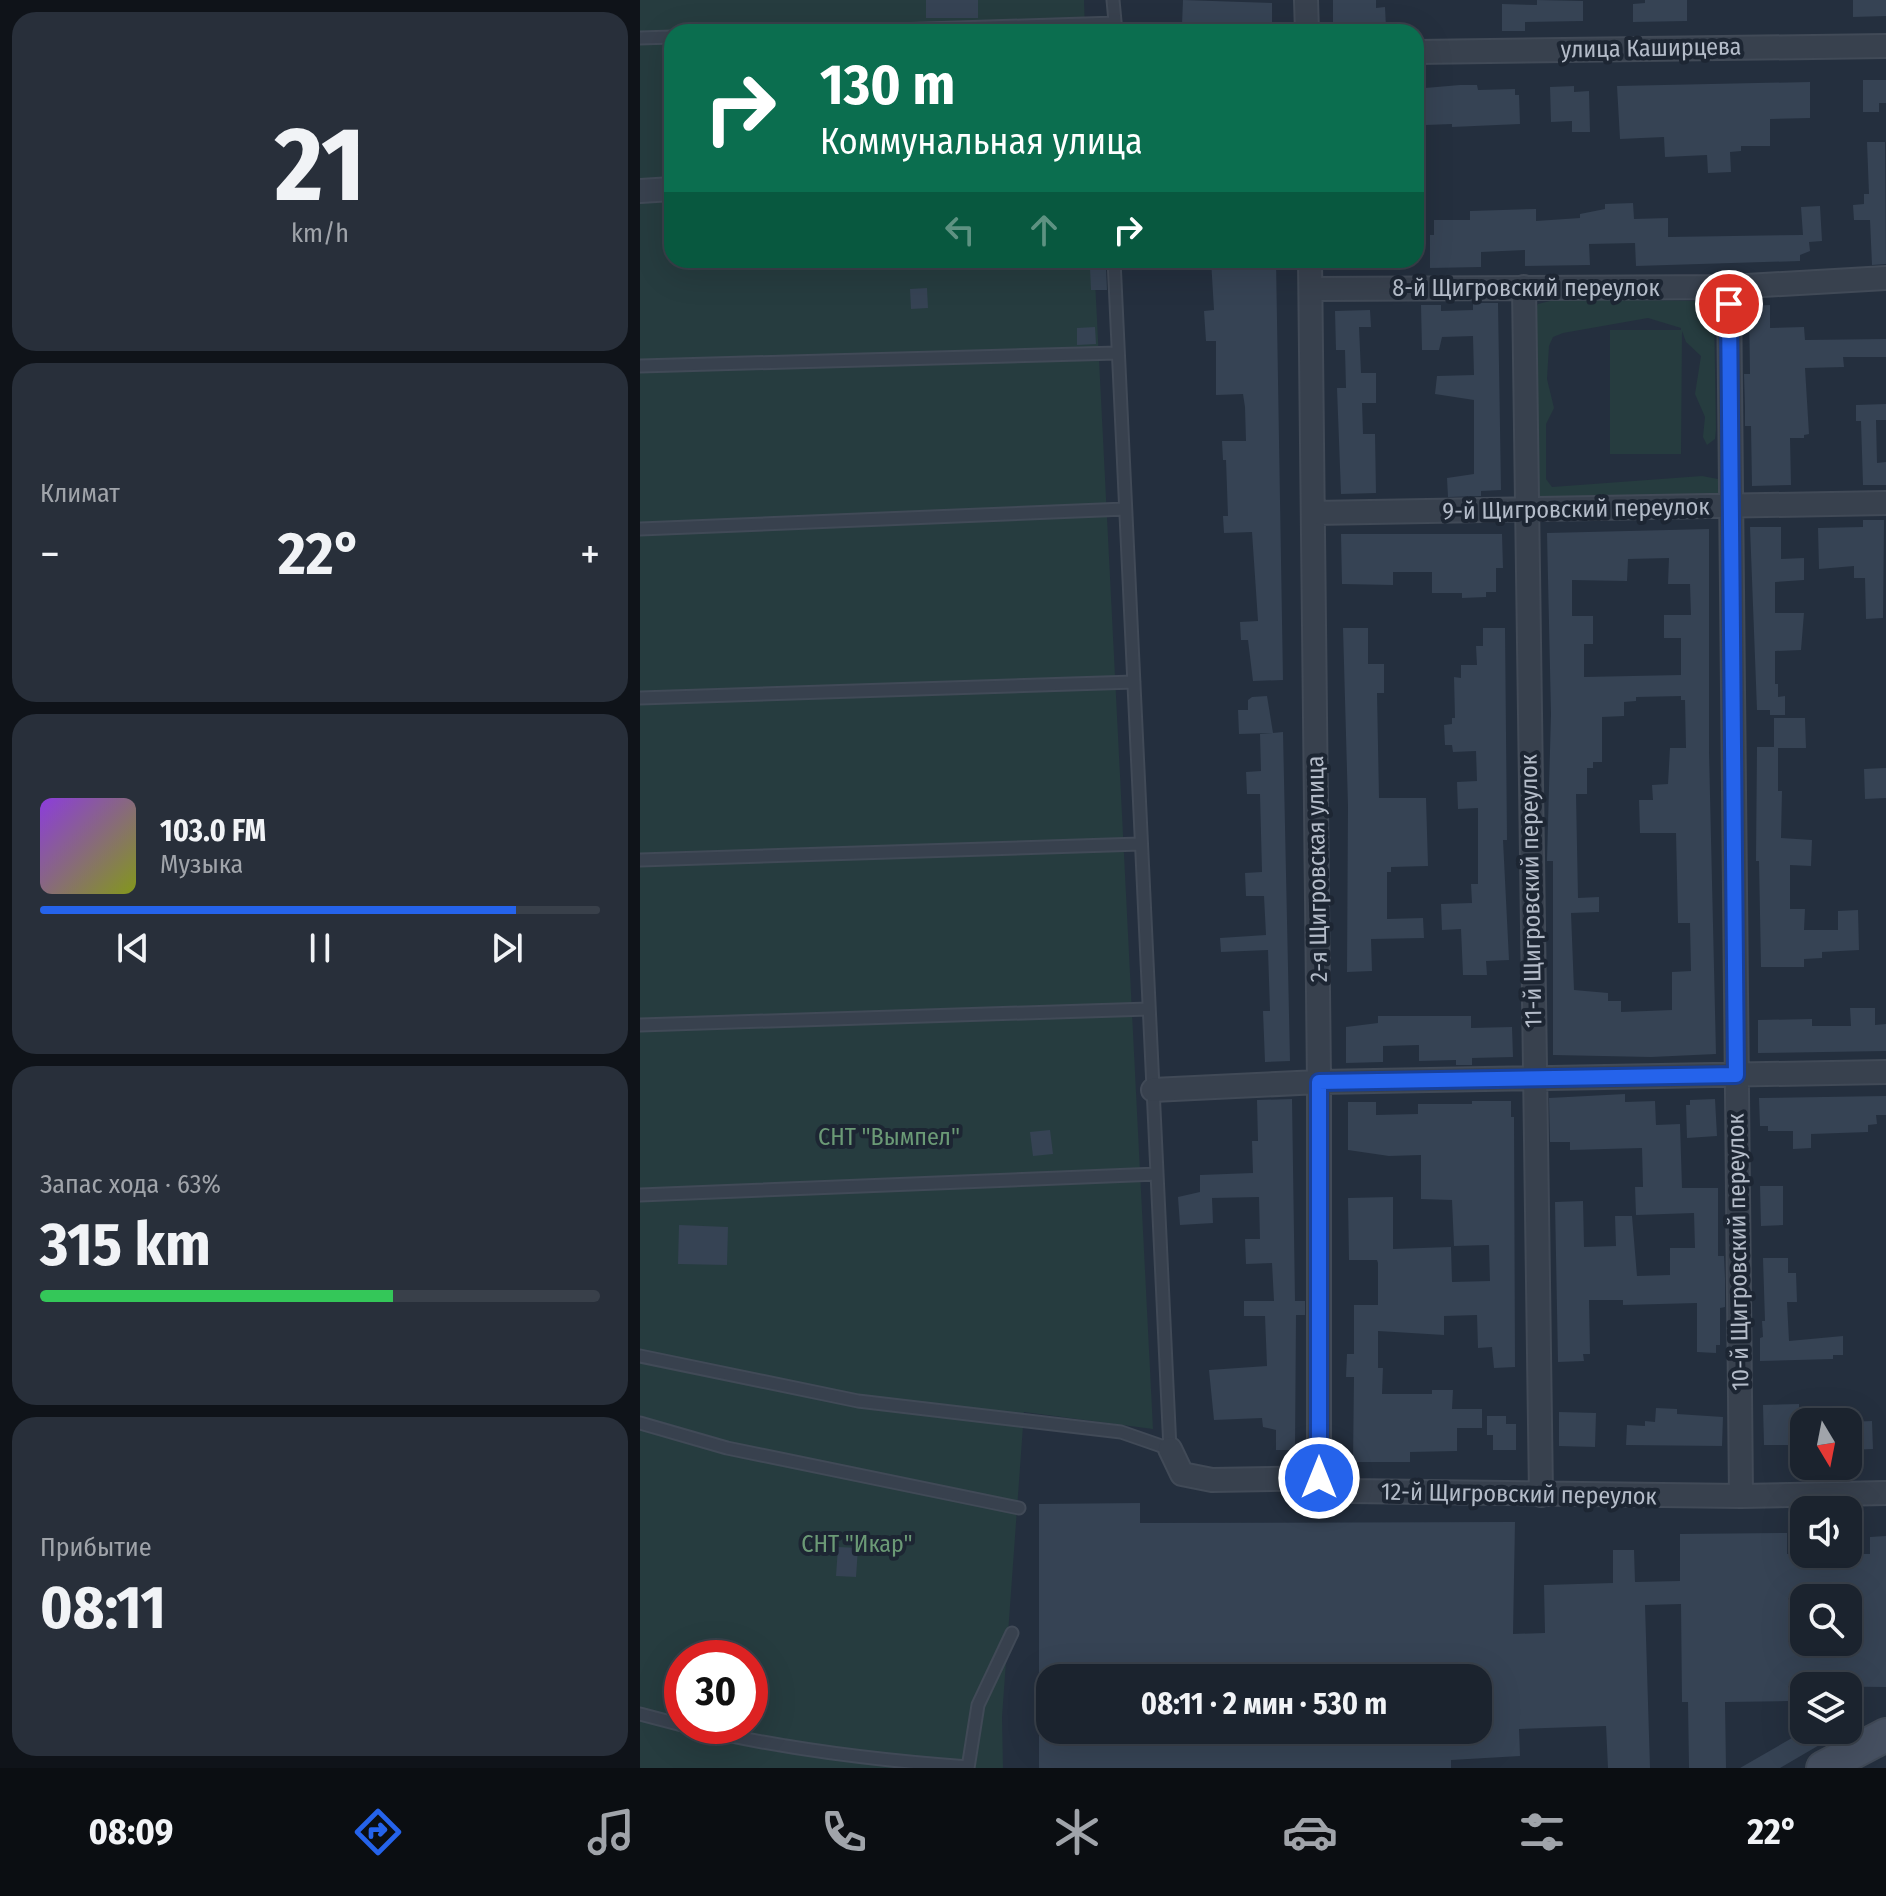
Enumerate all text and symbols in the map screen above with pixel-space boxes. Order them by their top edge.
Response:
street label: улица Каширцева [1560,32,1742,64]
text: 130 m [820,52,955,119]
icon: right [688,56,792,160]
text: 21 [275,103,365,228]
text: Коммунальная улица [820,120,1143,164]
icon: left [938,208,982,252]
icon: ahead [1022,208,1066,252]
icon: right [1106,208,1150,252]
text: km/h [291,218,349,249]
pin [1695,270,1763,338]
street label: 8-й Щигровский переулок [1392,274,1661,302]
icon: arrive [1707,282,1751,326]
text: Климат [40,478,120,509]
street label: 9-й Щигровский переулок [1442,493,1711,525]
text: 22° [278,518,362,590]
text: − [40,528,60,581]
text: + [580,528,600,581]
street label: 11-й Щигровский переулок [1515,753,1547,1028]
street label: 2-я Щигровская улица [1301,755,1333,983]
text: 103.0 FM [160,813,266,849]
text: Музыка [160,849,243,880]
icon: previous [111,926,155,970]
icon: pause [298,926,342,970]
icon: next [485,926,529,970]
street label: 10-й Щигровский переулок [1722,1112,1754,1391]
park label: СНТ "Вымпел" [818,1123,960,1151]
text: Запас хода · 63% [40,1169,221,1200]
text: 315 km [40,1209,211,1281]
north arrow [1790,1408,1862,1480]
map controls [1790,1408,1862,1744]
position arrow [1277,1436,1361,1520]
street label: 12-й Щигровский переулок [1381,1478,1658,1510]
button: sound [1790,1496,1862,1568]
park label: СНТ "Икар" [801,1530,913,1558]
text: Прибытие [40,1532,152,1563]
text: 08:11 [40,1572,166,1644]
button: search [1790,1584,1862,1656]
speed limit sign: 30 [664,1640,768,1744]
button: layers [1790,1672,1862,1744]
text: 08:11 · 2 мин · 530 m [1141,1686,1387,1722]
icon: directions [350,1804,406,1860]
icon: music [583,1804,639,1860]
icon: phone [816,1804,872,1860]
icon: climate [1049,1804,1105,1860]
icon: car [1282,1804,1338,1860]
icon: filters [1514,1804,1570,1860]
text: 08:09 [88,1810,173,1854]
text: 22° [1747,1810,1798,1854]

